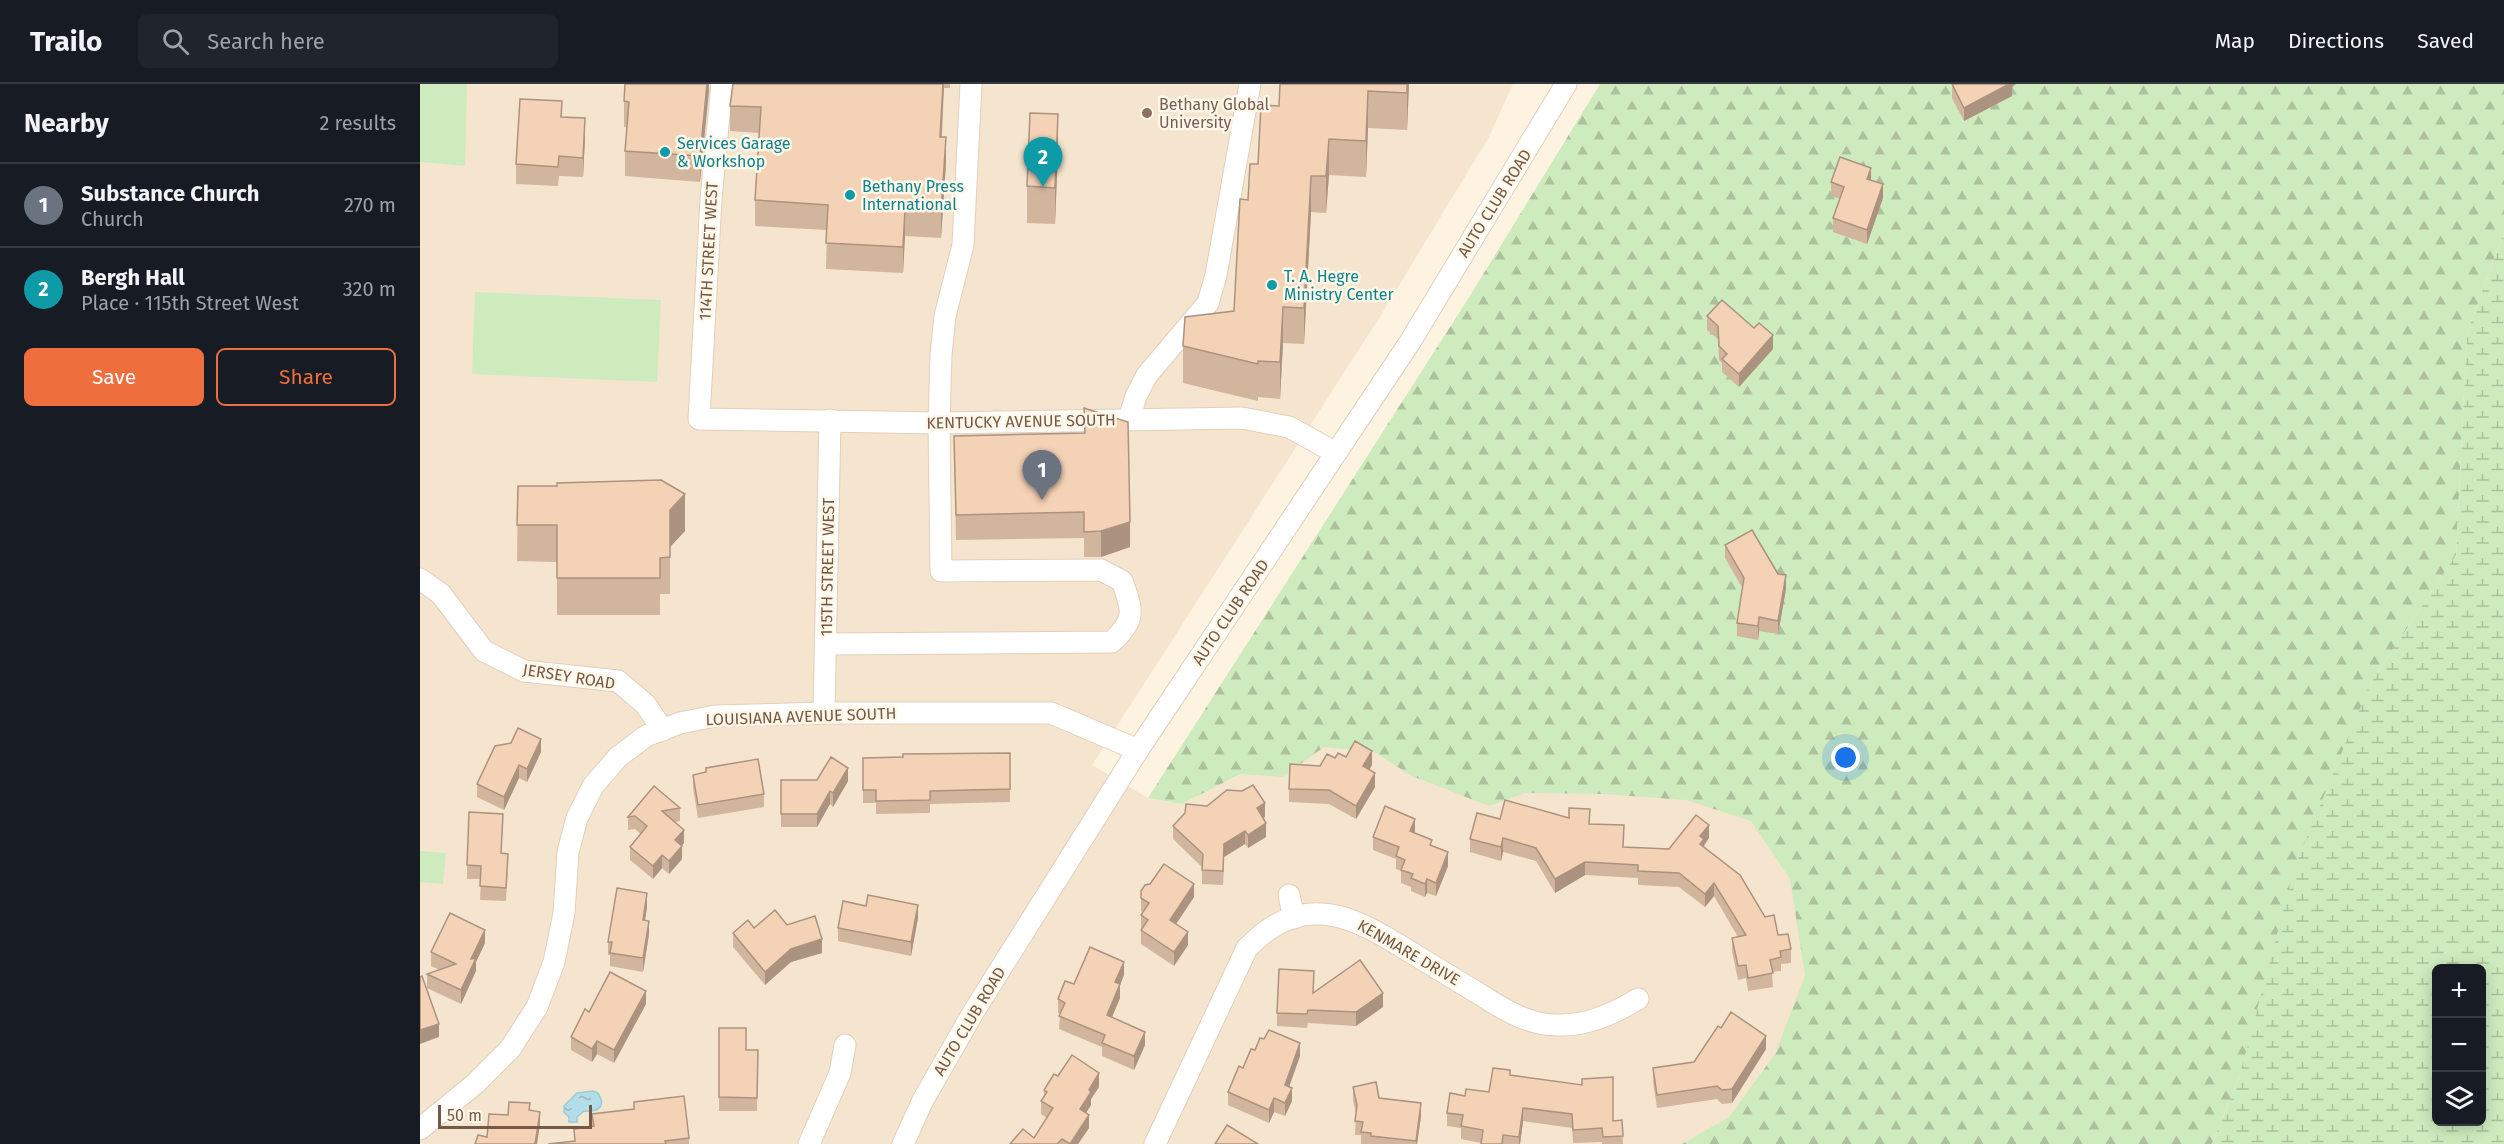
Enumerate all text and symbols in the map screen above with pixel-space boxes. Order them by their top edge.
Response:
search box [138,14,558,68]
text: Trailo [30,25,102,58]
icon: search [159,25,192,58]
text: Search here [207,28,325,55]
text: Map [2215,28,2255,54]
text: Directions [2288,28,2384,54]
text: Saved [2417,28,2474,54]
place label: Bethany Global University [1159,95,1270,132]
marker: Bethany Global University [1140,106,1154,120]
text: Nearby [24,108,109,139]
text: 2 results [319,111,396,135]
place label: Services Garage & Workshop [677,134,791,171]
pin: 2 [1024,138,1062,187]
marker: Services Garage & Workshop [658,145,672,159]
street label: AUTO CLUB ROAD [1454,146,1535,261]
place label: Bethany Press International [862,177,964,214]
text: Substance Church [81,180,259,207]
street label: 114TH STREET WEST [695,180,722,321]
marker: Bethany Press International [843,188,857,202]
text: 1 [39,193,48,217]
text: 270 m [344,193,396,217]
text: Church [81,207,144,231]
text: Bergh Hall [81,264,185,291]
place label: T. A. Hegre Ministry Center [1284,267,1394,304]
text: 2 [38,277,49,301]
text: 320 m [343,277,396,301]
marker: T. A. Hegre Ministry Center [1265,278,1279,292]
text: Place · 115th Street West [81,291,299,315]
button: Save [24,348,204,406]
button: Share [216,348,396,406]
street label: KENTUCKY AVENUE SOUTH [926,410,1116,433]
pin: 1 [1022,450,1062,500]
street label: 115TH STREET WEST [817,497,838,636]
street label: AUTO CLUB ROAD [1188,556,1273,669]
street label: JERSEY ROAD [521,660,616,693]
street label: LOUISIANA AVENUE SOUTH [705,704,897,729]
your location [1831,743,1860,772]
street label: KENMARE DRIVE [1354,915,1463,989]
street label: AUTO CLUB ROAD [929,963,1009,1079]
map controls [2432,964,2486,1126]
button: + [2432,964,2486,1018]
button: − [2432,1018,2486,1072]
button: layers [2432,1072,2486,1126]
scale bar [438,1102,592,1130]
text: 50 m [447,1106,482,1125]

